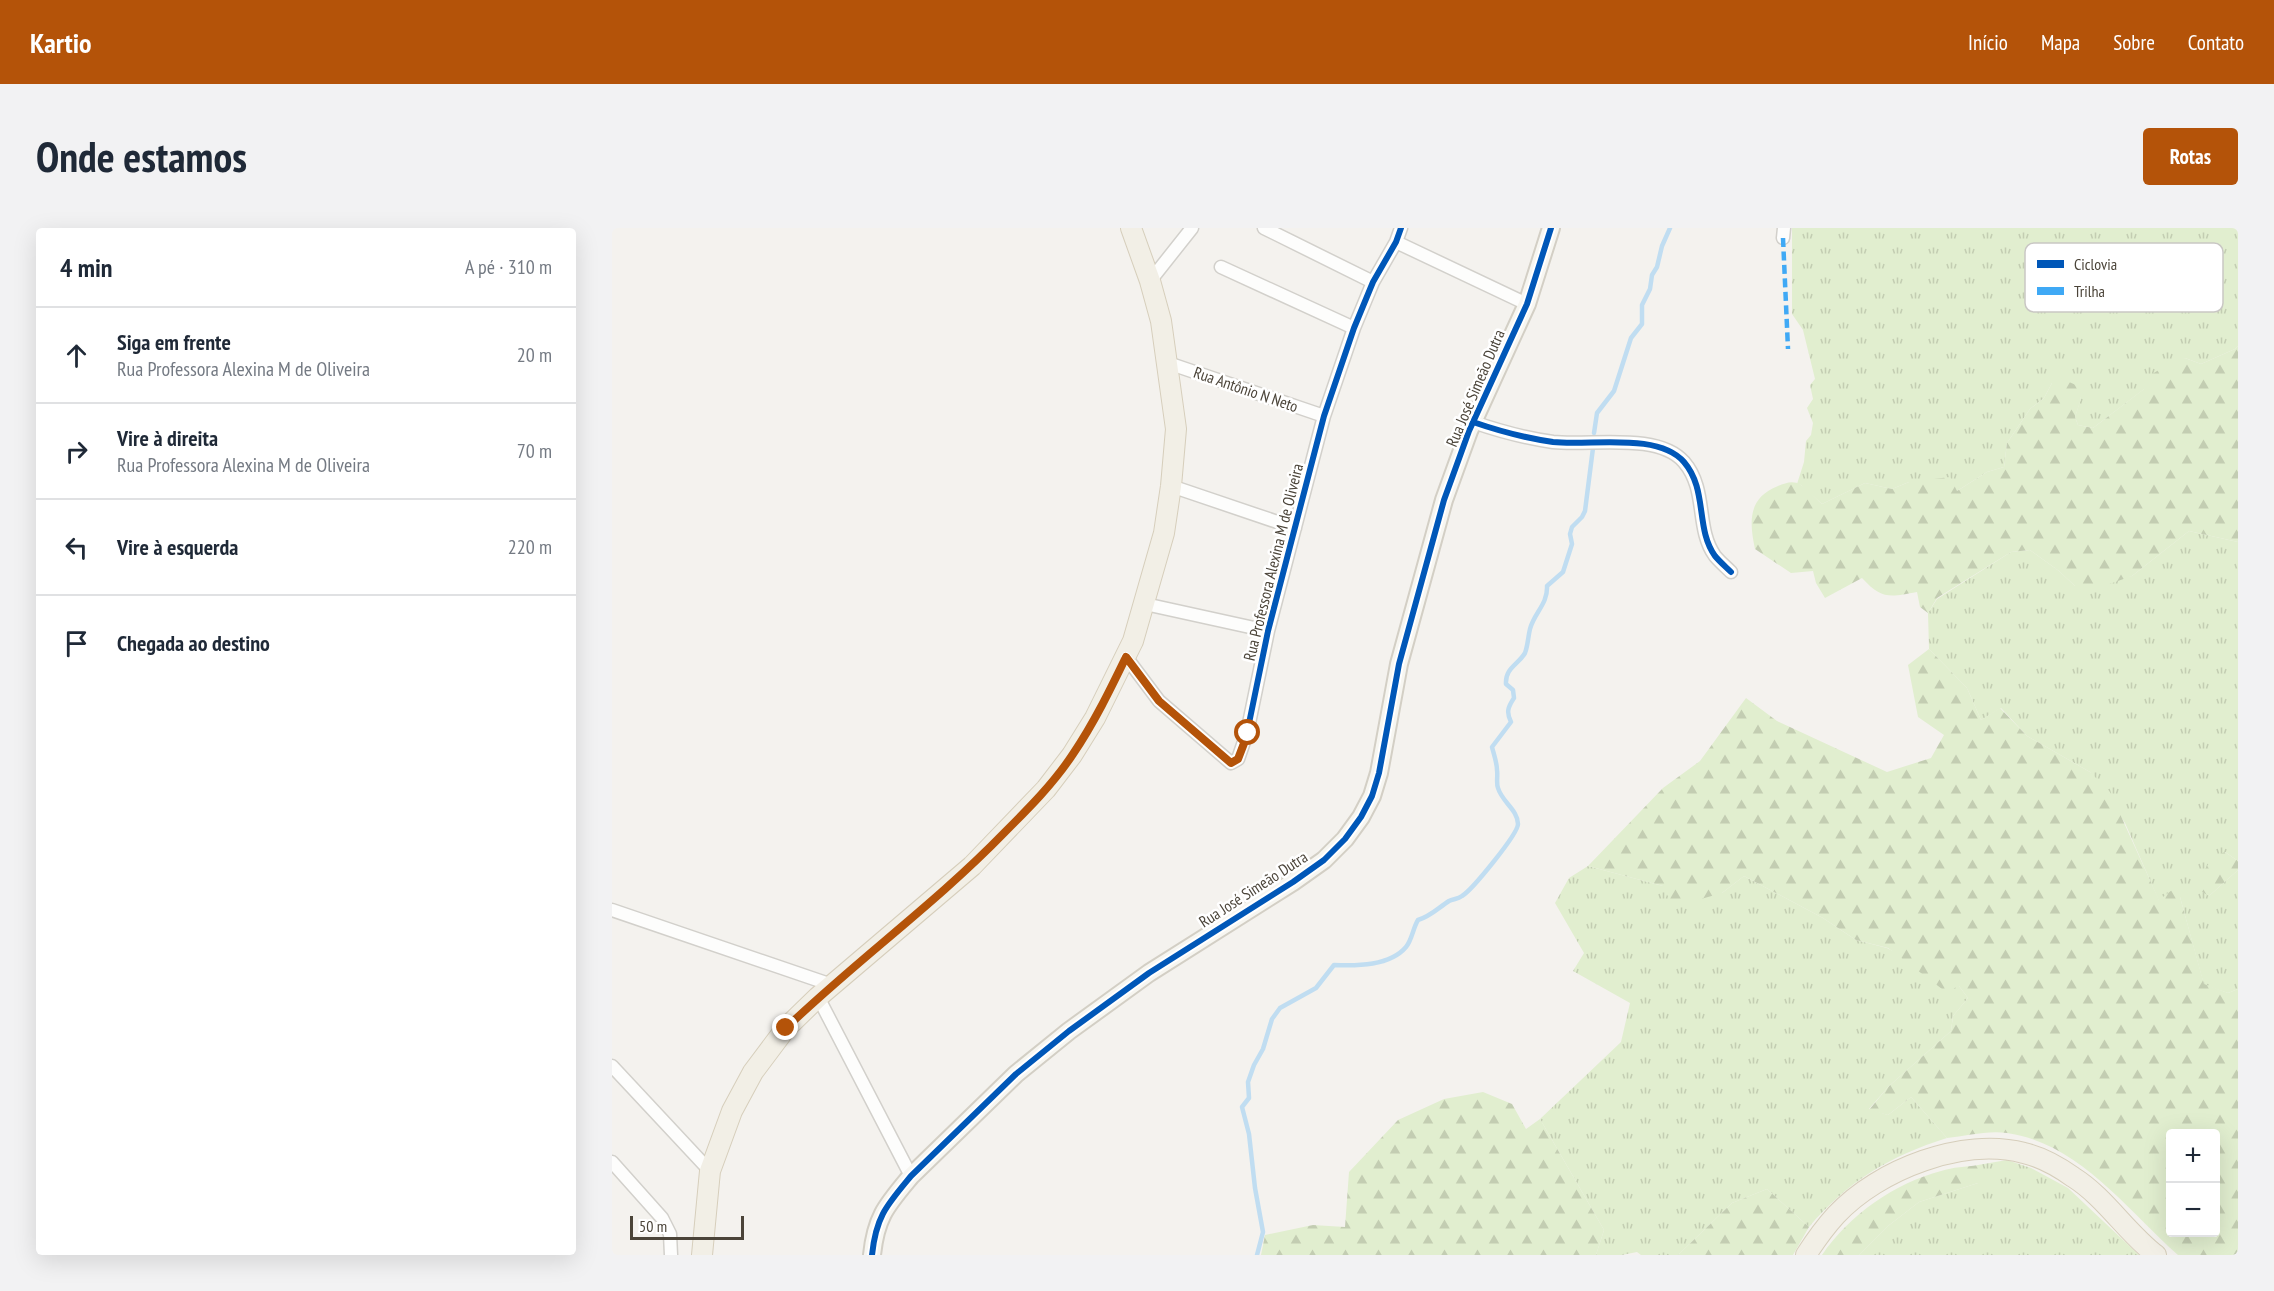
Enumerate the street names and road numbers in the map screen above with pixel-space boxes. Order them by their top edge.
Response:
street label: Rua José Simeão Dutra [1441,326,1509,450]
street label: Rua Antônio N Neto [1191,362,1301,416]
street label: Rua Professora Alexina M de Oliveira [1239,461,1307,663]
street label: Rua José Simeão Dutra [1195,847,1311,931]

